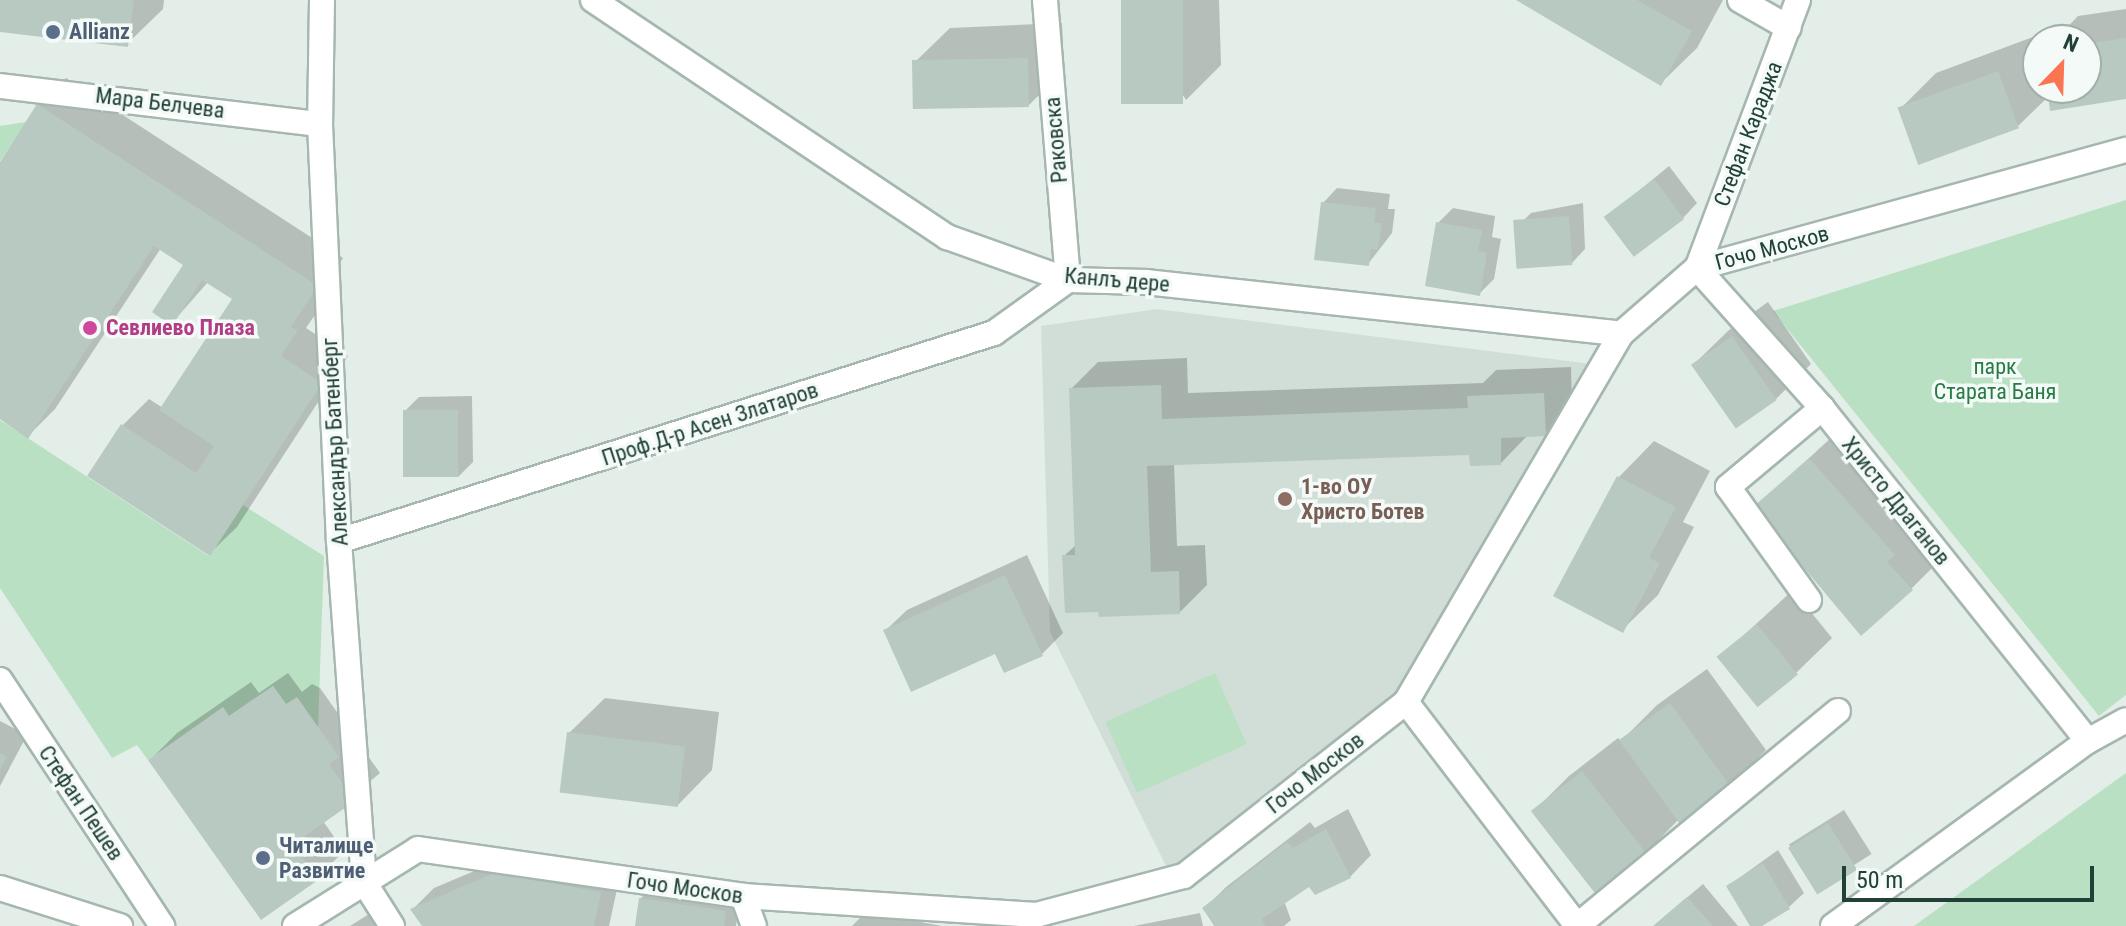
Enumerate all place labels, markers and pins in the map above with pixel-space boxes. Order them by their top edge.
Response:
place label: Allianz [69,19,130,45]
marker: Allianz [44,23,62,41]
place label: Севлиево Плаза [106,315,255,341]
marker: Севлиево Плаза [81,319,99,337]
place label: 1-во ОУ Христо Ботев [1301,473,1424,524]
marker: 1-во ОУ Христо Ботев [1276,490,1294,508]
place label: Читалище Развитие [279,832,373,884]
marker: Читалище Развитие [254,849,272,867]

